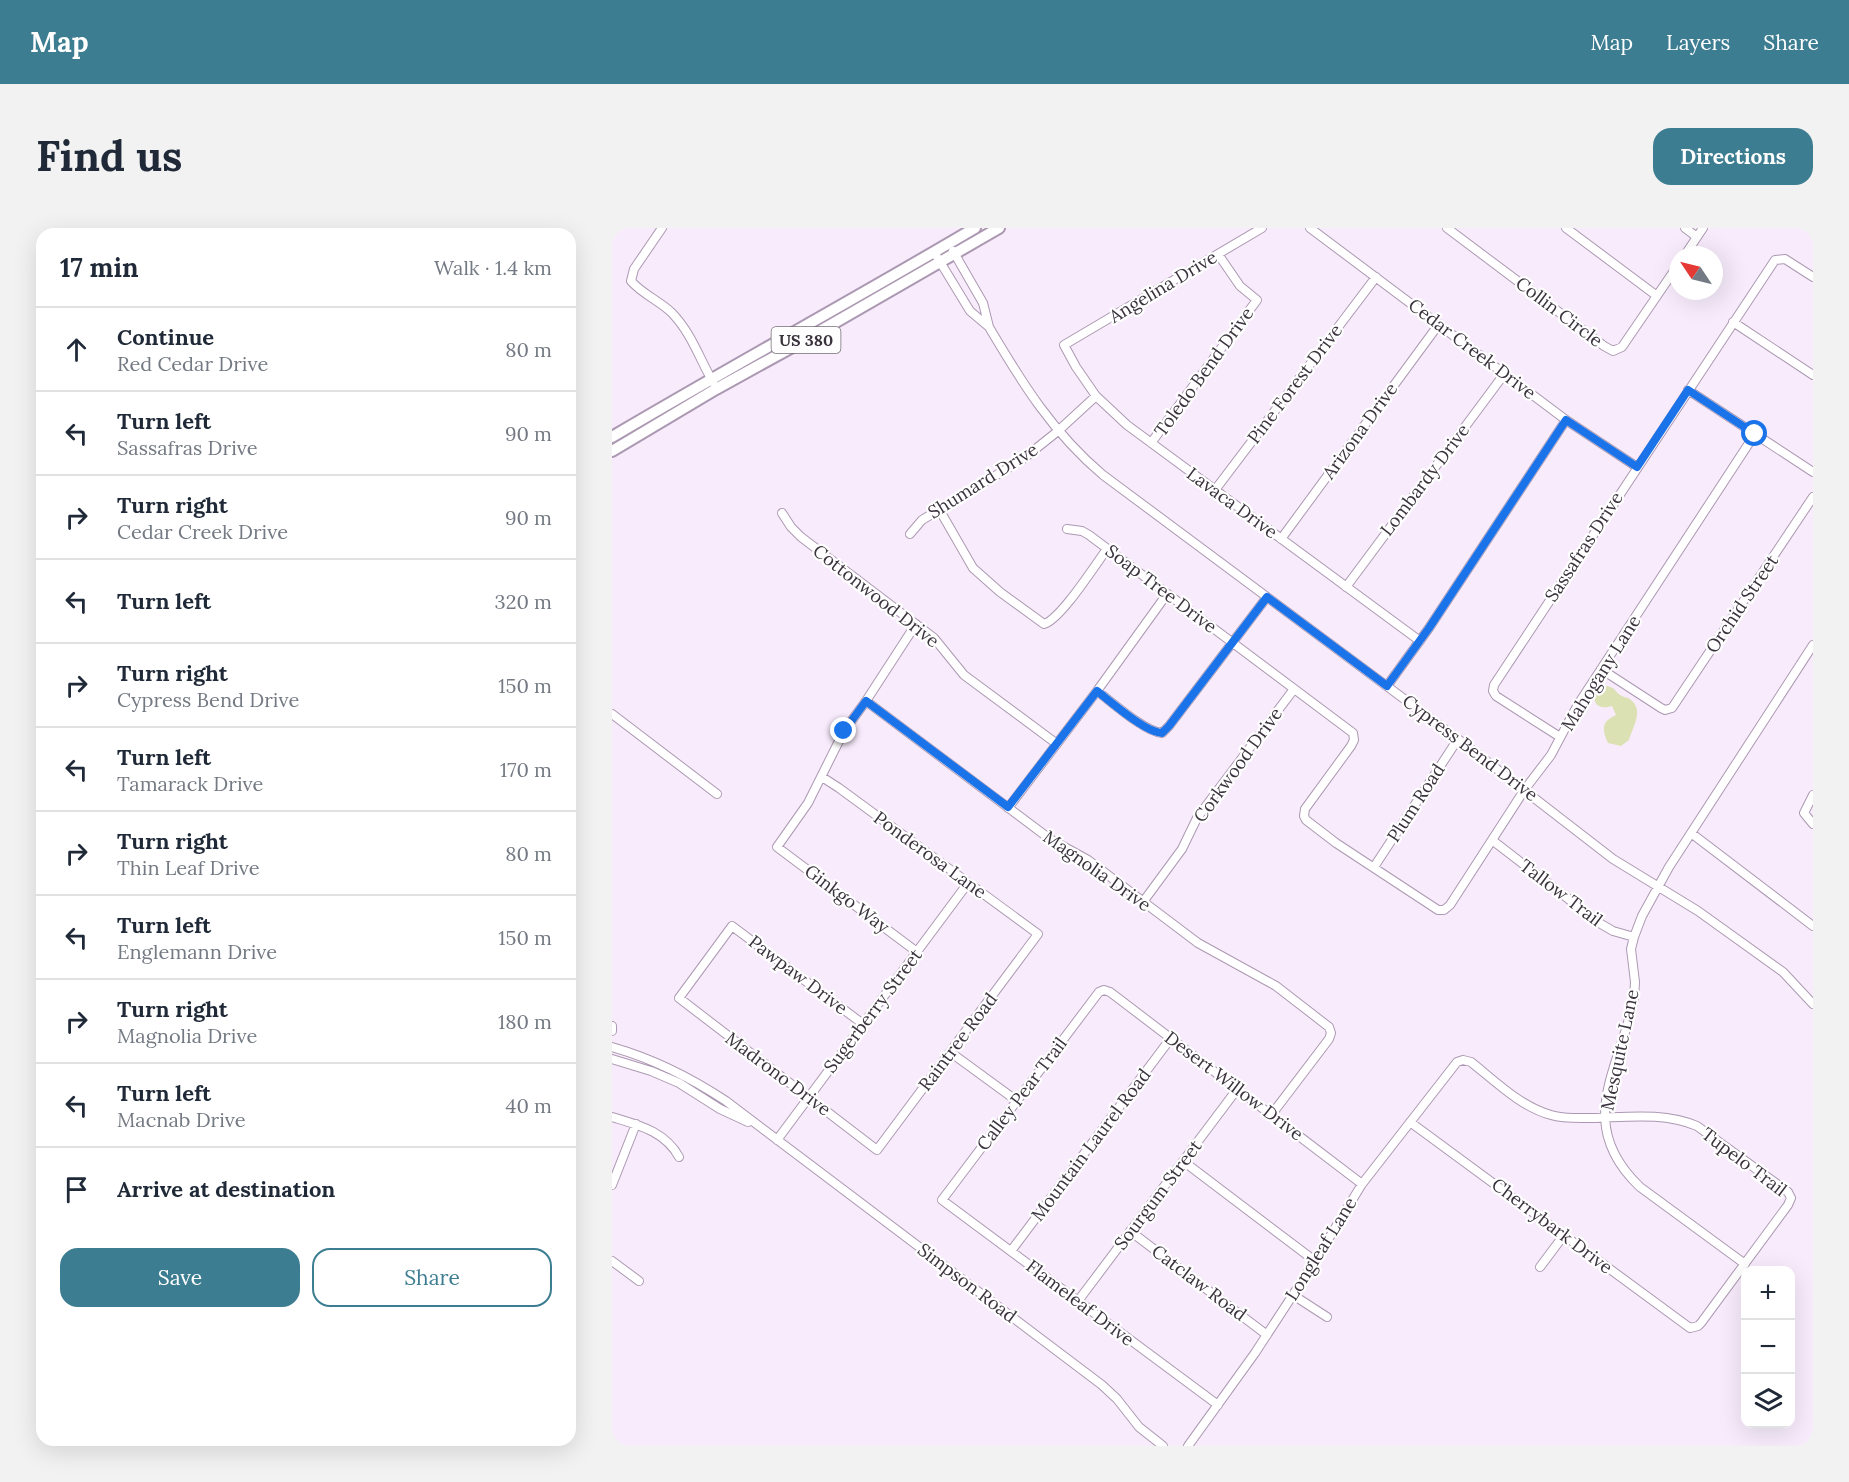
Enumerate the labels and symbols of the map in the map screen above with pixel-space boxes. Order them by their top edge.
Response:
street label: Angelina Drive [1104,245,1221,328]
north arrow [1669,246,1723,300]
street label: Collin Circle [1511,271,1608,352]
street label: Cedar Creek Drive [1404,293,1541,404]
street label: Toledo Bend Drive [1149,302,1258,441]
street label: Pine Forest Drive [1242,319,1347,448]
road number: US 380 [772,327,840,353]
street label: Arizona Drive [1316,378,1402,484]
street label: Lombardy Drive [1375,419,1474,540]
route start [1741,420,1767,446]
street label: Shumard Drive [924,437,1042,524]
street label: Lavaca Drive [1182,462,1282,543]
street label: Sassafras Drive [1539,487,1628,606]
street label: Cottonwood Drive [808,539,944,652]
street label: Soap Tree Drive [1101,539,1222,638]
street label: Orchid Street [1700,550,1783,657]
street label: Mahogany Lane [1556,610,1645,735]
street label: Cypress Bend Drive [1398,689,1543,806]
street label: Corkwood Drive [1188,703,1287,827]
route end [830,717,856,743]
street label: Plum Road [1382,759,1450,846]
street label: Ponderosa Lane [869,806,991,903]
street label: Magnolia Drive [1039,825,1156,916]
street label: Tallow Trail [1515,854,1607,931]
street label: Ginkgo Way [800,859,895,938]
street label: Pawpaw Drive [744,930,853,1019]
street label: Sugerberry Street [818,944,927,1077]
street label: Mesquite Lane [1595,987,1644,1113]
street label: Raintree Road [913,988,1002,1095]
street label: Desert Willow Drive [1160,1026,1308,1145]
street label: Madrono Drive [721,1027,836,1121]
street label: Calley Pear Trail [971,1032,1072,1155]
street label: Mountain Laurel Road [1026,1064,1156,1225]
street label: Tupelo Trail [1697,1122,1792,1201]
street label: Sourgum Street [1109,1135,1206,1254]
street label: Cherrybark Drive [1487,1173,1617,1279]
street label: Longleaf Lane [1280,1193,1362,1305]
street label: Simpson Road [913,1238,1022,1328]
street label: Catclaw Road [1147,1239,1252,1326]
street label: Flameleaf Drive [1022,1254,1139,1351]

